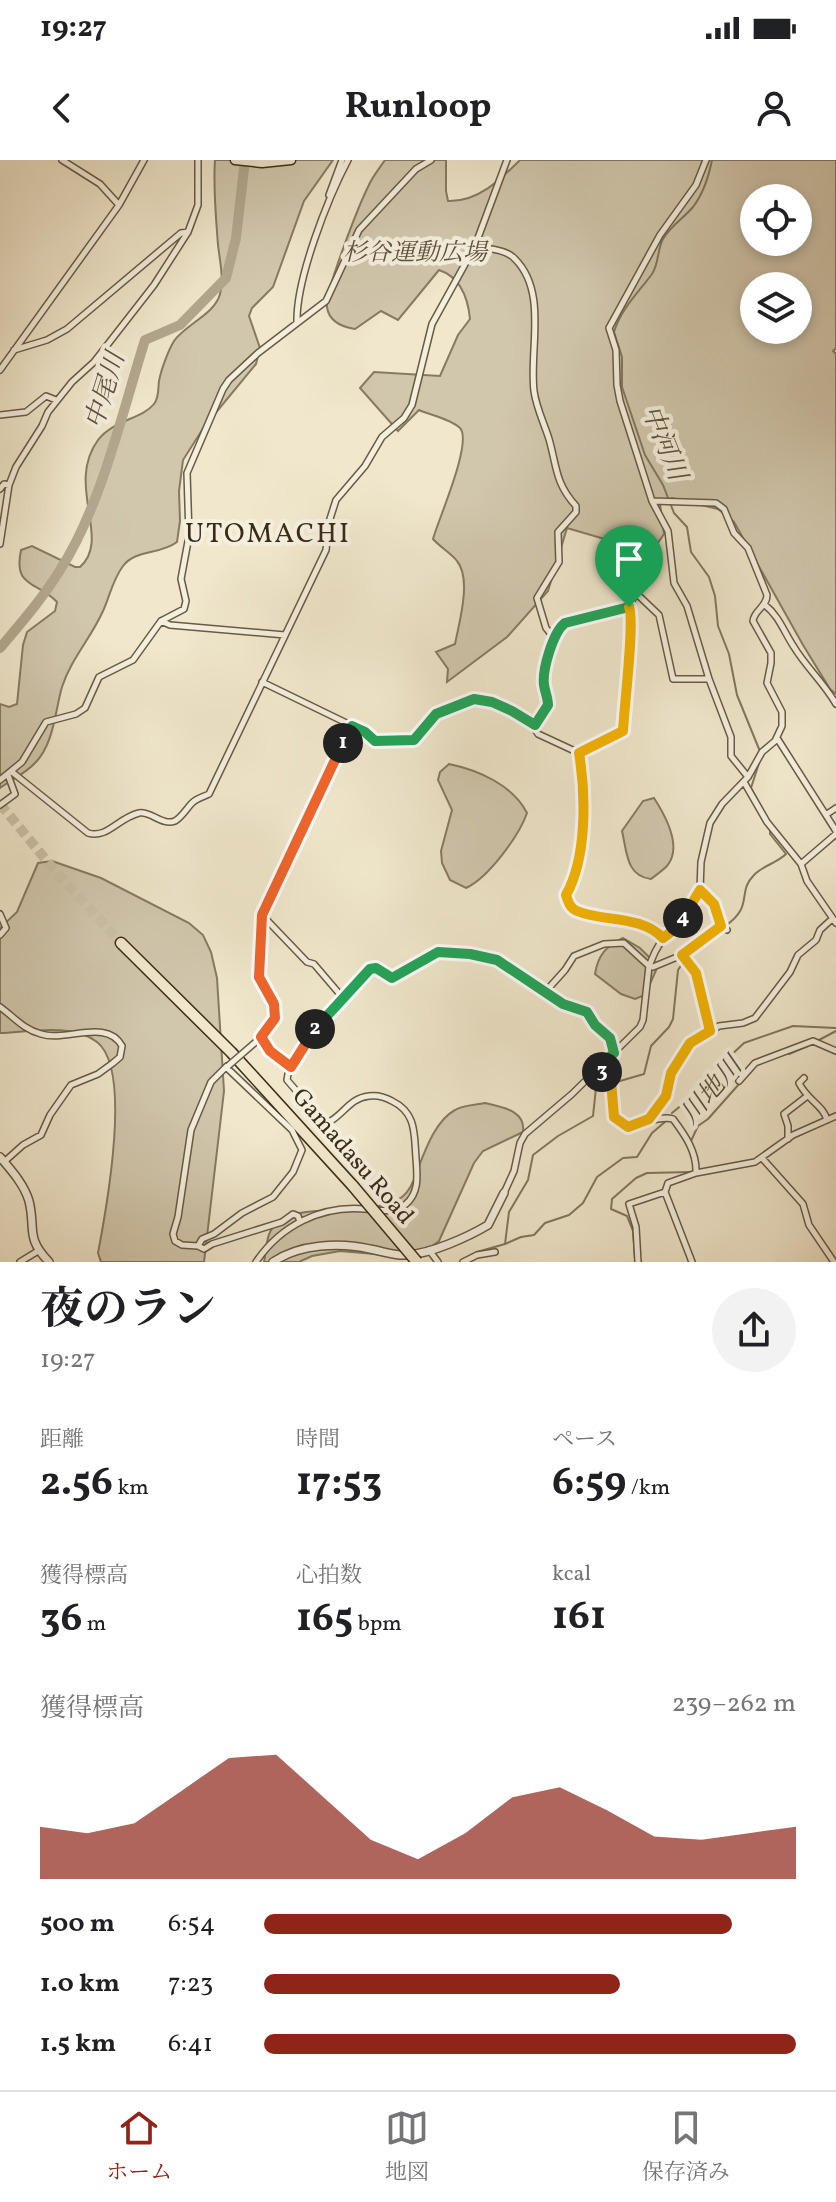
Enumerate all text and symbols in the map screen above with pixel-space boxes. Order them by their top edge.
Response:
text: 19:27 [40,7,107,49]
text: Runloop [345,83,491,133]
icon: back [40,86,84,130]
icon: person [752,86,796,130]
map controls [740,184,812,344]
button: locate [740,184,812,256]
park label: 杉谷運動広場 [343,237,489,271]
button: layers [740,272,812,344]
water label: 中尾川 [77,346,135,434]
water label: 中河川 [632,400,695,489]
district label: UTOMACHI [185,515,351,554]
pin [595,525,663,607]
icon: arrive [607,537,651,581]
pin: 1 [323,723,363,763]
text: 1 [339,727,347,758]
pin: 4 [663,898,703,938]
text: 4 [676,902,690,933]
pin: 2 [295,1009,335,1049]
text: 2 [309,1013,321,1044]
water label: 川地川 [673,1047,753,1132]
pin: 3 [582,1052,622,1092]
text: 3 [596,1056,608,1087]
street label: Gamadasu Road [283,1081,421,1233]
text: 夜のラン [40,1281,216,1342]
button: share [712,1288,796,1372]
text: 19:27 [40,1342,96,1378]
text: 距離 [40,1425,84,1456]
text: 時間 [296,1425,340,1456]
text: ペース [552,1425,617,1456]
text: 2.56 [40,1456,113,1512]
text: 17:53 [296,1456,382,1512]
text: 6:59 [552,1456,626,1512]
text: km [113,1473,149,1504]
text: /km [626,1473,670,1504]
text: kcal [552,1559,591,1590]
text: 獲得標高 [40,1561,128,1592]
text: 心拍数 [296,1561,362,1592]
text: 161 [552,1590,606,1646]
text: 36 [40,1592,82,1648]
text: 165 [296,1592,353,1648]
text: m [82,1609,106,1640]
text: bpm [353,1609,402,1640]
text: 239–262 m [672,1686,796,1722]
text: 獲得標高 [40,1691,144,1727]
text: 500 m [40,1906,115,1942]
text: 6:54 [168,1906,215,1942]
text: 1.0 km [40,1966,120,2002]
text: 7:23 [168,1966,213,2002]
text: 1.5 km [40,2026,116,2062]
text: 6:41 [168,2026,213,2062]
tab: ホーム [106,2106,172,2189]
tab: 地図 [385,2106,429,2189]
tab: 保存済み [642,2106,730,2189]

